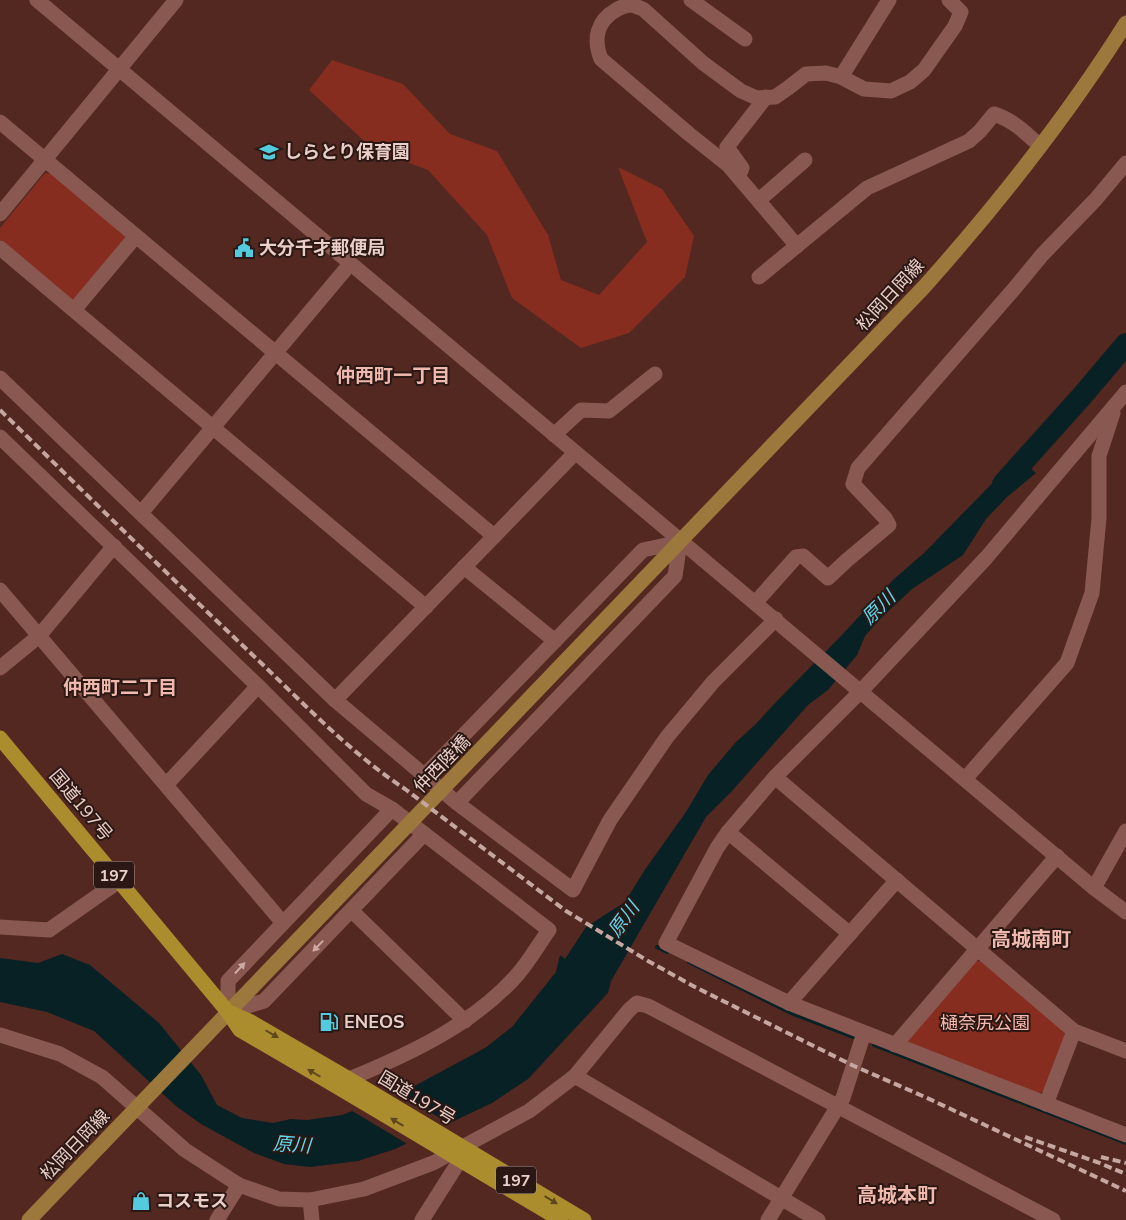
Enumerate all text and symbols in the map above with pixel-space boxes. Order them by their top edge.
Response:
place label: しらとり保育園 [284,140,410,164]
school or university icon: しらとり保育園 [258,141,280,163]
place label: 大分千才郵便局 [259,236,385,260]
public building icon: 大分千才郵便局 [233,237,255,259]
street label: 松岡日岡線 [851,254,929,336]
district label: 仲西町一丁目 [336,363,450,389]
water label: 原川 [856,584,903,630]
district label: 仲西町二丁目 [63,675,177,701]
street label: 仲西陸橋 [408,730,476,798]
street label: 国道197号 [44,764,118,846]
road number: 197 [94,862,134,888]
water label: 原川 [602,895,647,943]
district label: 高城南町 [991,926,1071,953]
one-way arrow [312,940,324,952]
one-way arrow [234,963,246,975]
place label: ENEOS [344,1010,404,1034]
fuel station icon: ENEOS [318,1011,340,1033]
park label: 樋奈尻公園 [940,1011,1030,1035]
one-way arrow [264,1030,279,1038]
street label: 国道197号 [374,1065,460,1131]
one-way arrow [307,1068,320,1077]
street label: 松岡日岡線 [35,1104,115,1186]
one-way arrow [391,1118,404,1127]
water label: 原川 [272,1131,314,1159]
road number: 197 [496,1166,536,1194]
district label: 高城本町 [857,1182,937,1209]
place label: コスモス [156,1189,228,1213]
shop icon: コスモス [130,1190,152,1212]
one-way arrow [544,1196,557,1205]

